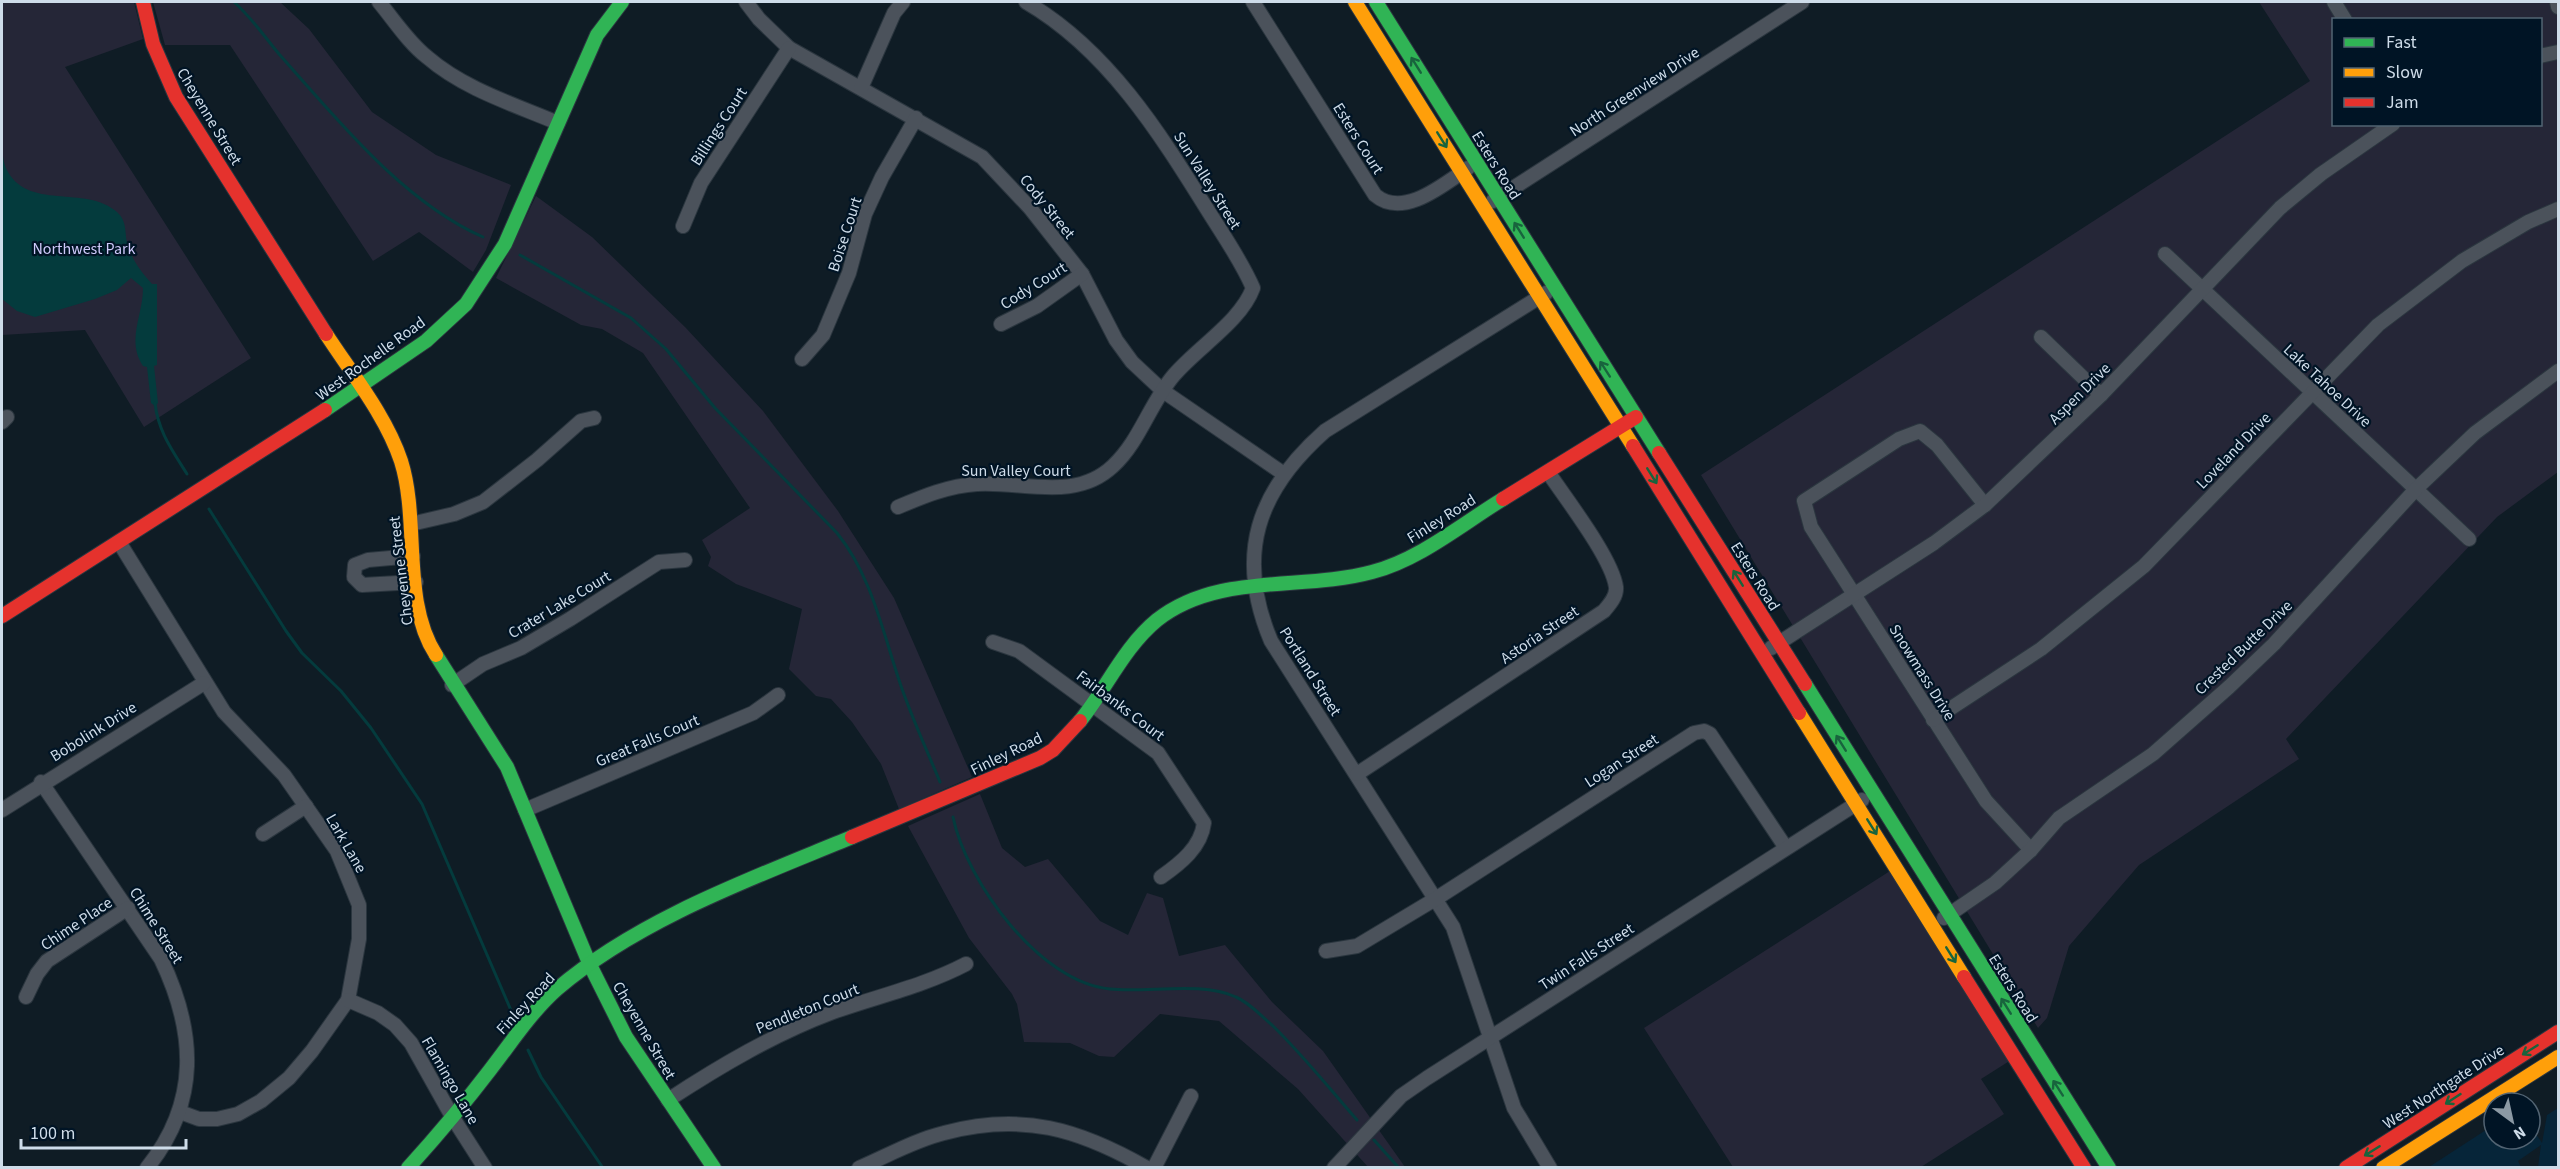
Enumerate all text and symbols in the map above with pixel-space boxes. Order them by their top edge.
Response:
legend [2332,18,2542,126]
text: Fast [2386,30,2417,55]
street label: North Greenview Drive [1565,42,1704,142]
one-way arrow [1409,57,1421,74]
text: Slow [2386,60,2423,85]
street label: Cheyenne Street [171,64,247,170]
street label: Billings Court [685,82,753,170]
text: Jam [2386,90,2419,115]
street label: Esters Court [1327,98,1389,179]
street label: Sun Valley Street [1168,127,1246,234]
street label: Esters Road [1466,127,1526,204]
one-way arrow [1436,131,1448,148]
street label: Cody Street [1014,170,1081,244]
street label: Boise Court [823,194,868,274]
one-way arrow [1512,222,1524,239]
park label: Northwest Park [33,238,136,260]
street label: Cody Court [996,256,1072,315]
street label: West Rochelle Road [311,311,430,406]
street label: Lake Tahoe Drive [2278,339,2376,432]
street label: Aspen Drive [2044,358,2116,429]
one-way arrow [1599,361,1611,378]
street label: Loveland Drive [2191,407,2276,494]
street label: Sun Valley Court [961,460,1071,482]
one-way arrow [1645,468,1658,485]
street label: Finley Road [1403,489,1480,549]
street label: Cheyenne Street [383,514,419,627]
street label: Esters Road [1725,538,1785,615]
street label: Crater Lake Court [504,565,615,644]
one-way arrow [1732,570,1744,587]
street label: Crested Butte Drive [2190,595,2298,700]
street label: Astoria Street [1496,600,1584,669]
street label: Snowmass Drive [1884,620,1961,725]
street label: Portland Street [1274,623,1347,721]
street label: Fairbanks Court [1072,665,1170,747]
street label: Bobolink Drive [46,696,141,767]
street label: Great Falls Court [592,709,703,773]
street label: Finley Road [967,727,1046,781]
street label: Logan Street [1580,728,1663,793]
one-way arrow [1835,735,1847,752]
street label: Lark Lane [320,810,372,877]
one-way arrow [1867,818,1879,835]
street label: Chime Street [124,883,189,968]
street label: Chime Place [36,892,117,956]
street label: Twin Falls Street [1535,918,1639,996]
one-way arrow [1946,946,1958,963]
street label: Esters Road [1983,950,2043,1027]
street label: Finley Road [491,968,560,1040]
street label: Cheyenne Street [607,977,681,1084]
street label: Pendleton Court [753,978,863,1040]
one-way arrow [1999,997,2012,1014]
street label: Flamingo Lane [416,1032,484,1129]
street label: West Northgate Drive [2378,1039,2509,1134]
one-way arrow [2522,1043,2539,1056]
one-way arrow [2052,1080,2065,1097]
north arrow [2482,1091,2542,1151]
one-way arrow [2445,1093,2462,1105]
scale bar [21,1112,186,1150]
text: 100 m [30,1121,75,1146]
text: N [2509,1121,2530,1145]
one-way arrow [2364,1145,2381,1157]

